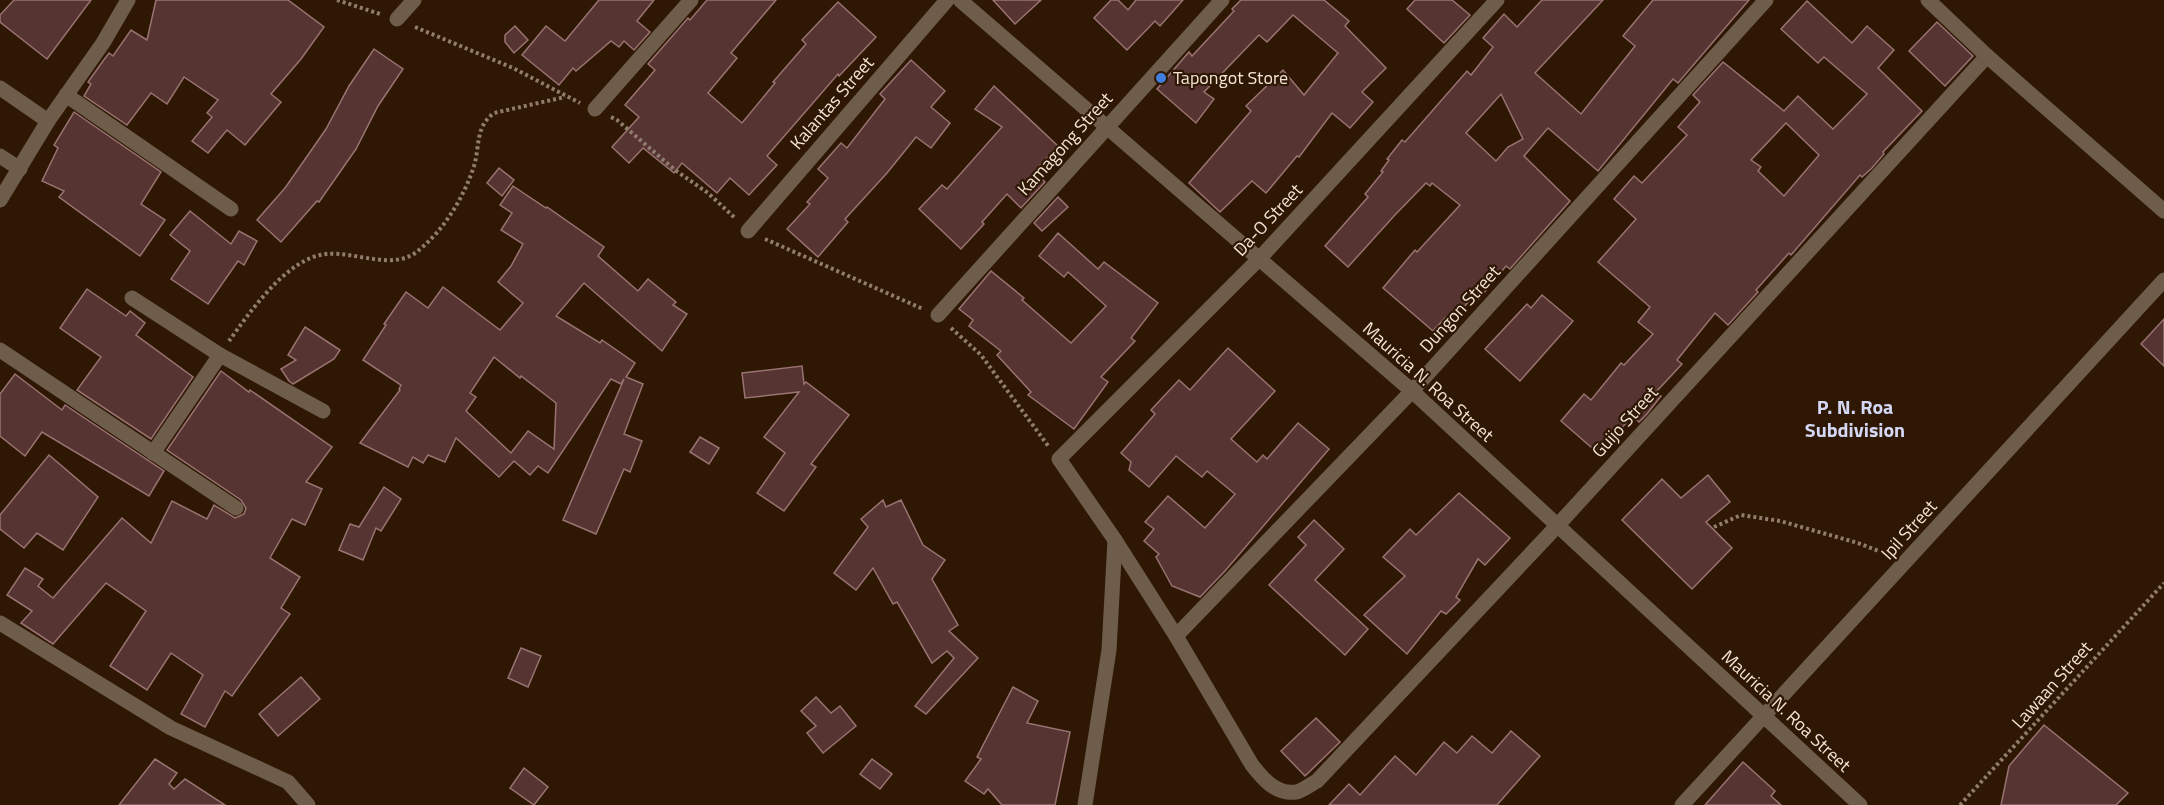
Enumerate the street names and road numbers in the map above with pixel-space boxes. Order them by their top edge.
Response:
street label: Kalantas Street [783,49,880,155]
street label: Kamagong Street [1011,85,1119,202]
street label: Da-O Street [1227,177,1309,262]
street label: Dungon Street [1413,258,1507,358]
street label: Mauricia N. Roa Street [1357,315,1500,448]
street label: Guijo Street [1585,379,1665,464]
street label: Ipil Street [1874,493,1943,566]
street label: Lawaan Street [2005,635,2099,734]
street label: Mauricia N. Roa Street [1716,643,1858,778]

